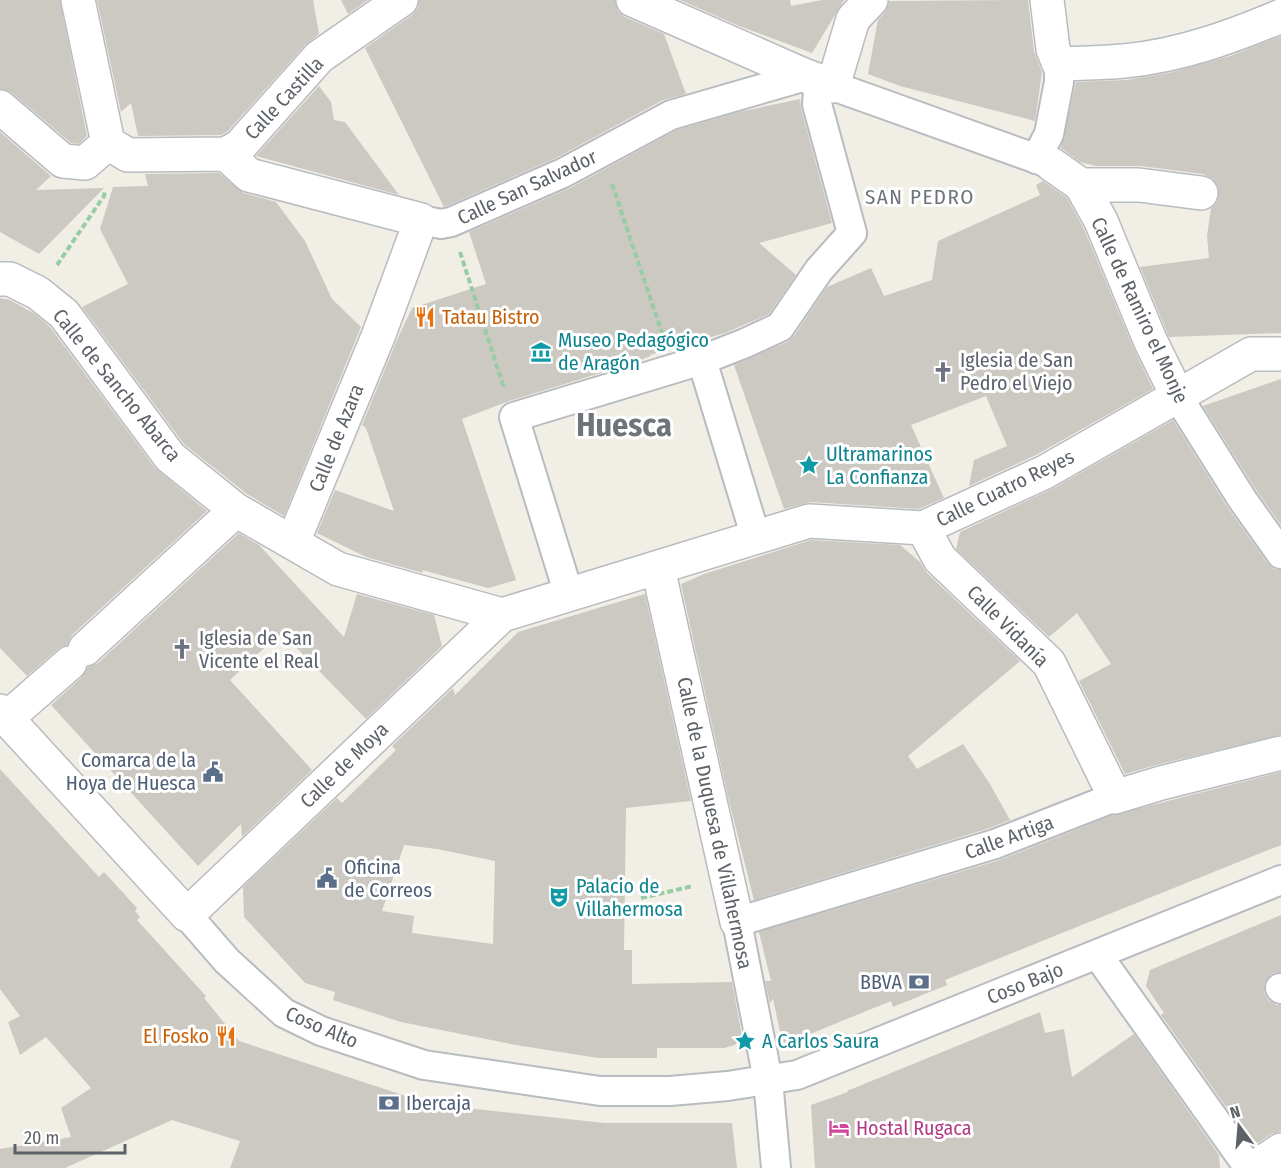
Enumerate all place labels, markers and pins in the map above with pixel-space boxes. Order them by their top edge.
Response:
restaurant icon: Tatau Bistro [413,305,437,329]
place label: Tatau Bistro [442,305,539,329]
place label: Museo Pedagógico de Aragón [558,328,709,375]
museum icon: Museo Pedagógico de Aragón [529,340,553,364]
place label: Iglesia de San Pedro el Viejo [960,348,1073,395]
church icon: Iglesia de San Pedro el Viejo [931,360,955,384]
place label: Ultramarinos La Confianza [826,442,933,489]
place icon: Ultramarinos La Confianza [797,453,821,477]
place label: Iglesia de San Vicente el Real [199,626,319,673]
church icon: Iglesia de San Vicente el Real [170,637,194,661]
place label: Comarca de la Hoya de Huesca [66,748,196,795]
public building icon: Comarca de la Hoya de Huesca [201,760,225,784]
place label: Oficina de Correos [344,855,432,902]
public building icon: Oficina de Correos [315,866,339,890]
place label: Palacio de Villahermosa [576,874,683,921]
theatre icon: Palacio de Villahermosa [547,885,571,909]
place label: BBVA [860,970,902,994]
bank icon: BBVA [907,970,931,994]
place label: El Fosko [143,1024,209,1048]
restaurant icon: El Fosko [214,1024,238,1048]
place icon: A Carlos Saura [733,1029,757,1053]
place label: A Carlos Saura [762,1029,879,1053]
bank icon: Ibercaja [377,1091,401,1115]
place label: Ibercaja [406,1091,471,1115]
hotel icon: Hostal Rugaca [827,1116,851,1140]
place label: Hostal Rugaca [856,1116,972,1140]

